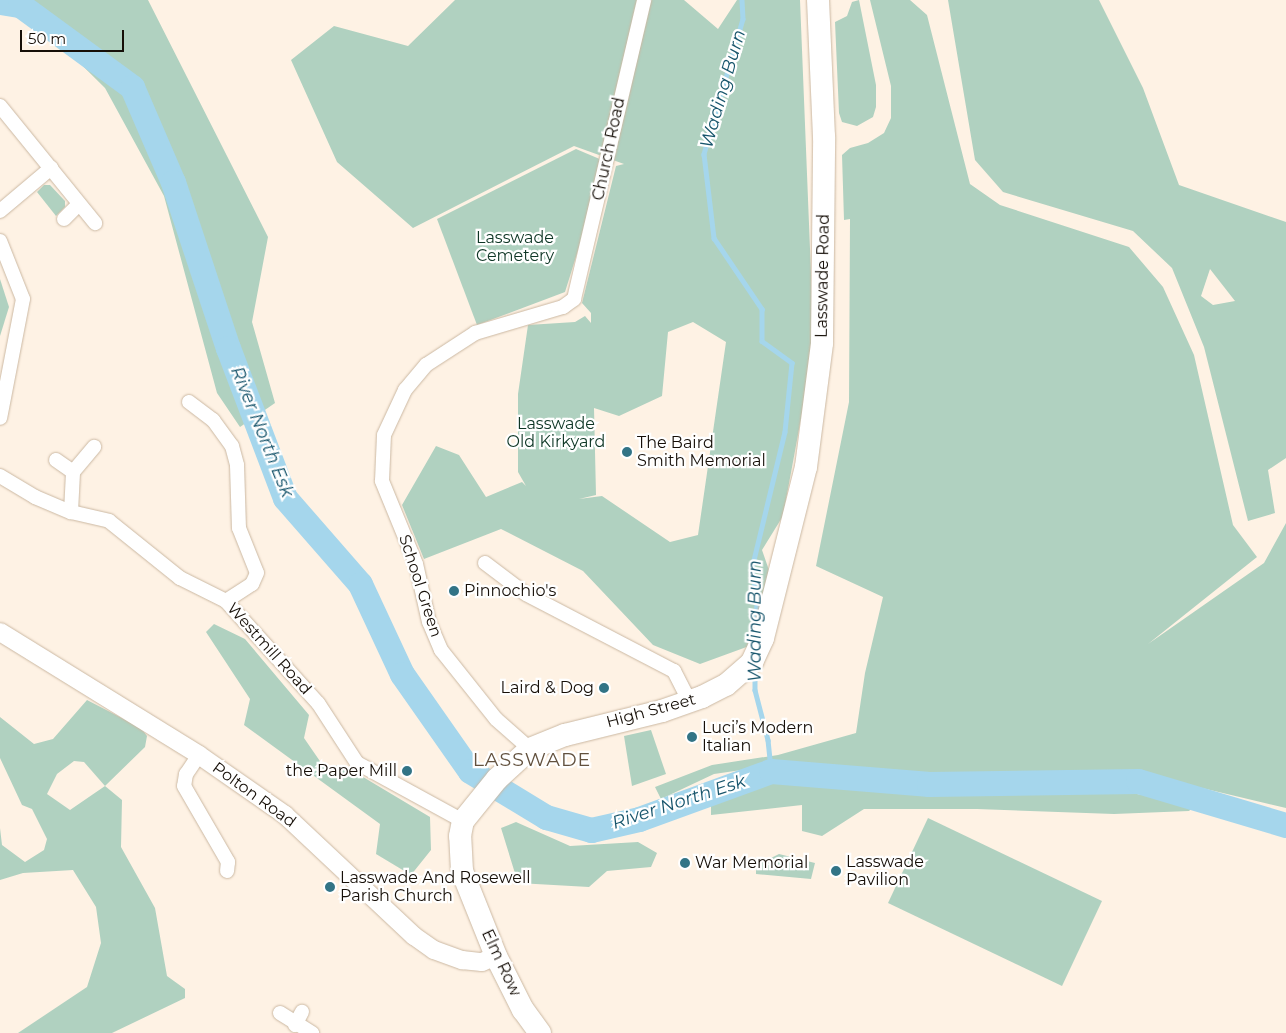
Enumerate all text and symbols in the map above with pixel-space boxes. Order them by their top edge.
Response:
scale bar [22,20,126,52]
water label: Wading Burn [696,27,750,151]
text: 50 m [28,29,66,48]
street label: Church Road [589,96,629,202]
street label: Lasswade Road [812,214,834,338]
park label: Lasswade Cemetery [476,228,554,266]
water label: River North Esk [226,363,298,501]
park label: Lasswade Old Kirkyard [507,414,605,452]
place label: The Baird Smith Memorial [637,433,766,471]
marker: The Baird Smith Memorial [621,446,633,458]
street label: School Green [394,532,446,640]
water label: Wading Burn [744,560,766,682]
place label: Pinnochio's [464,581,556,601]
marker: Pinnochio's [448,585,460,597]
street label: Westmill Road [223,599,315,699]
place label: Laird & Dog [500,678,594,698]
marker: Laird & Dog [598,682,610,694]
street label: High Street [604,690,698,732]
place label: Luci’s Modern Italian [702,718,813,756]
marker: Luci’s Modern Italian [686,731,698,743]
district label: LASSWADE [472,749,592,771]
street label: Polton Road [208,758,300,832]
place label: the Paper Mill [286,761,397,781]
marker: the Paper Mill [401,765,413,777]
water label: River North Esk [609,770,749,834]
place label: Lasswade Pavilion [846,852,924,890]
place label: War Memorial [695,853,808,873]
marker: War Memorial [679,857,691,869]
marker: Lasswade Pavilion [830,865,842,877]
place label: Lasswade And Rosewell Parish Church [340,868,531,906]
marker: Lasswade And Rosewell Parish Church [324,881,336,893]
street label: Elm Row [477,926,525,1000]

